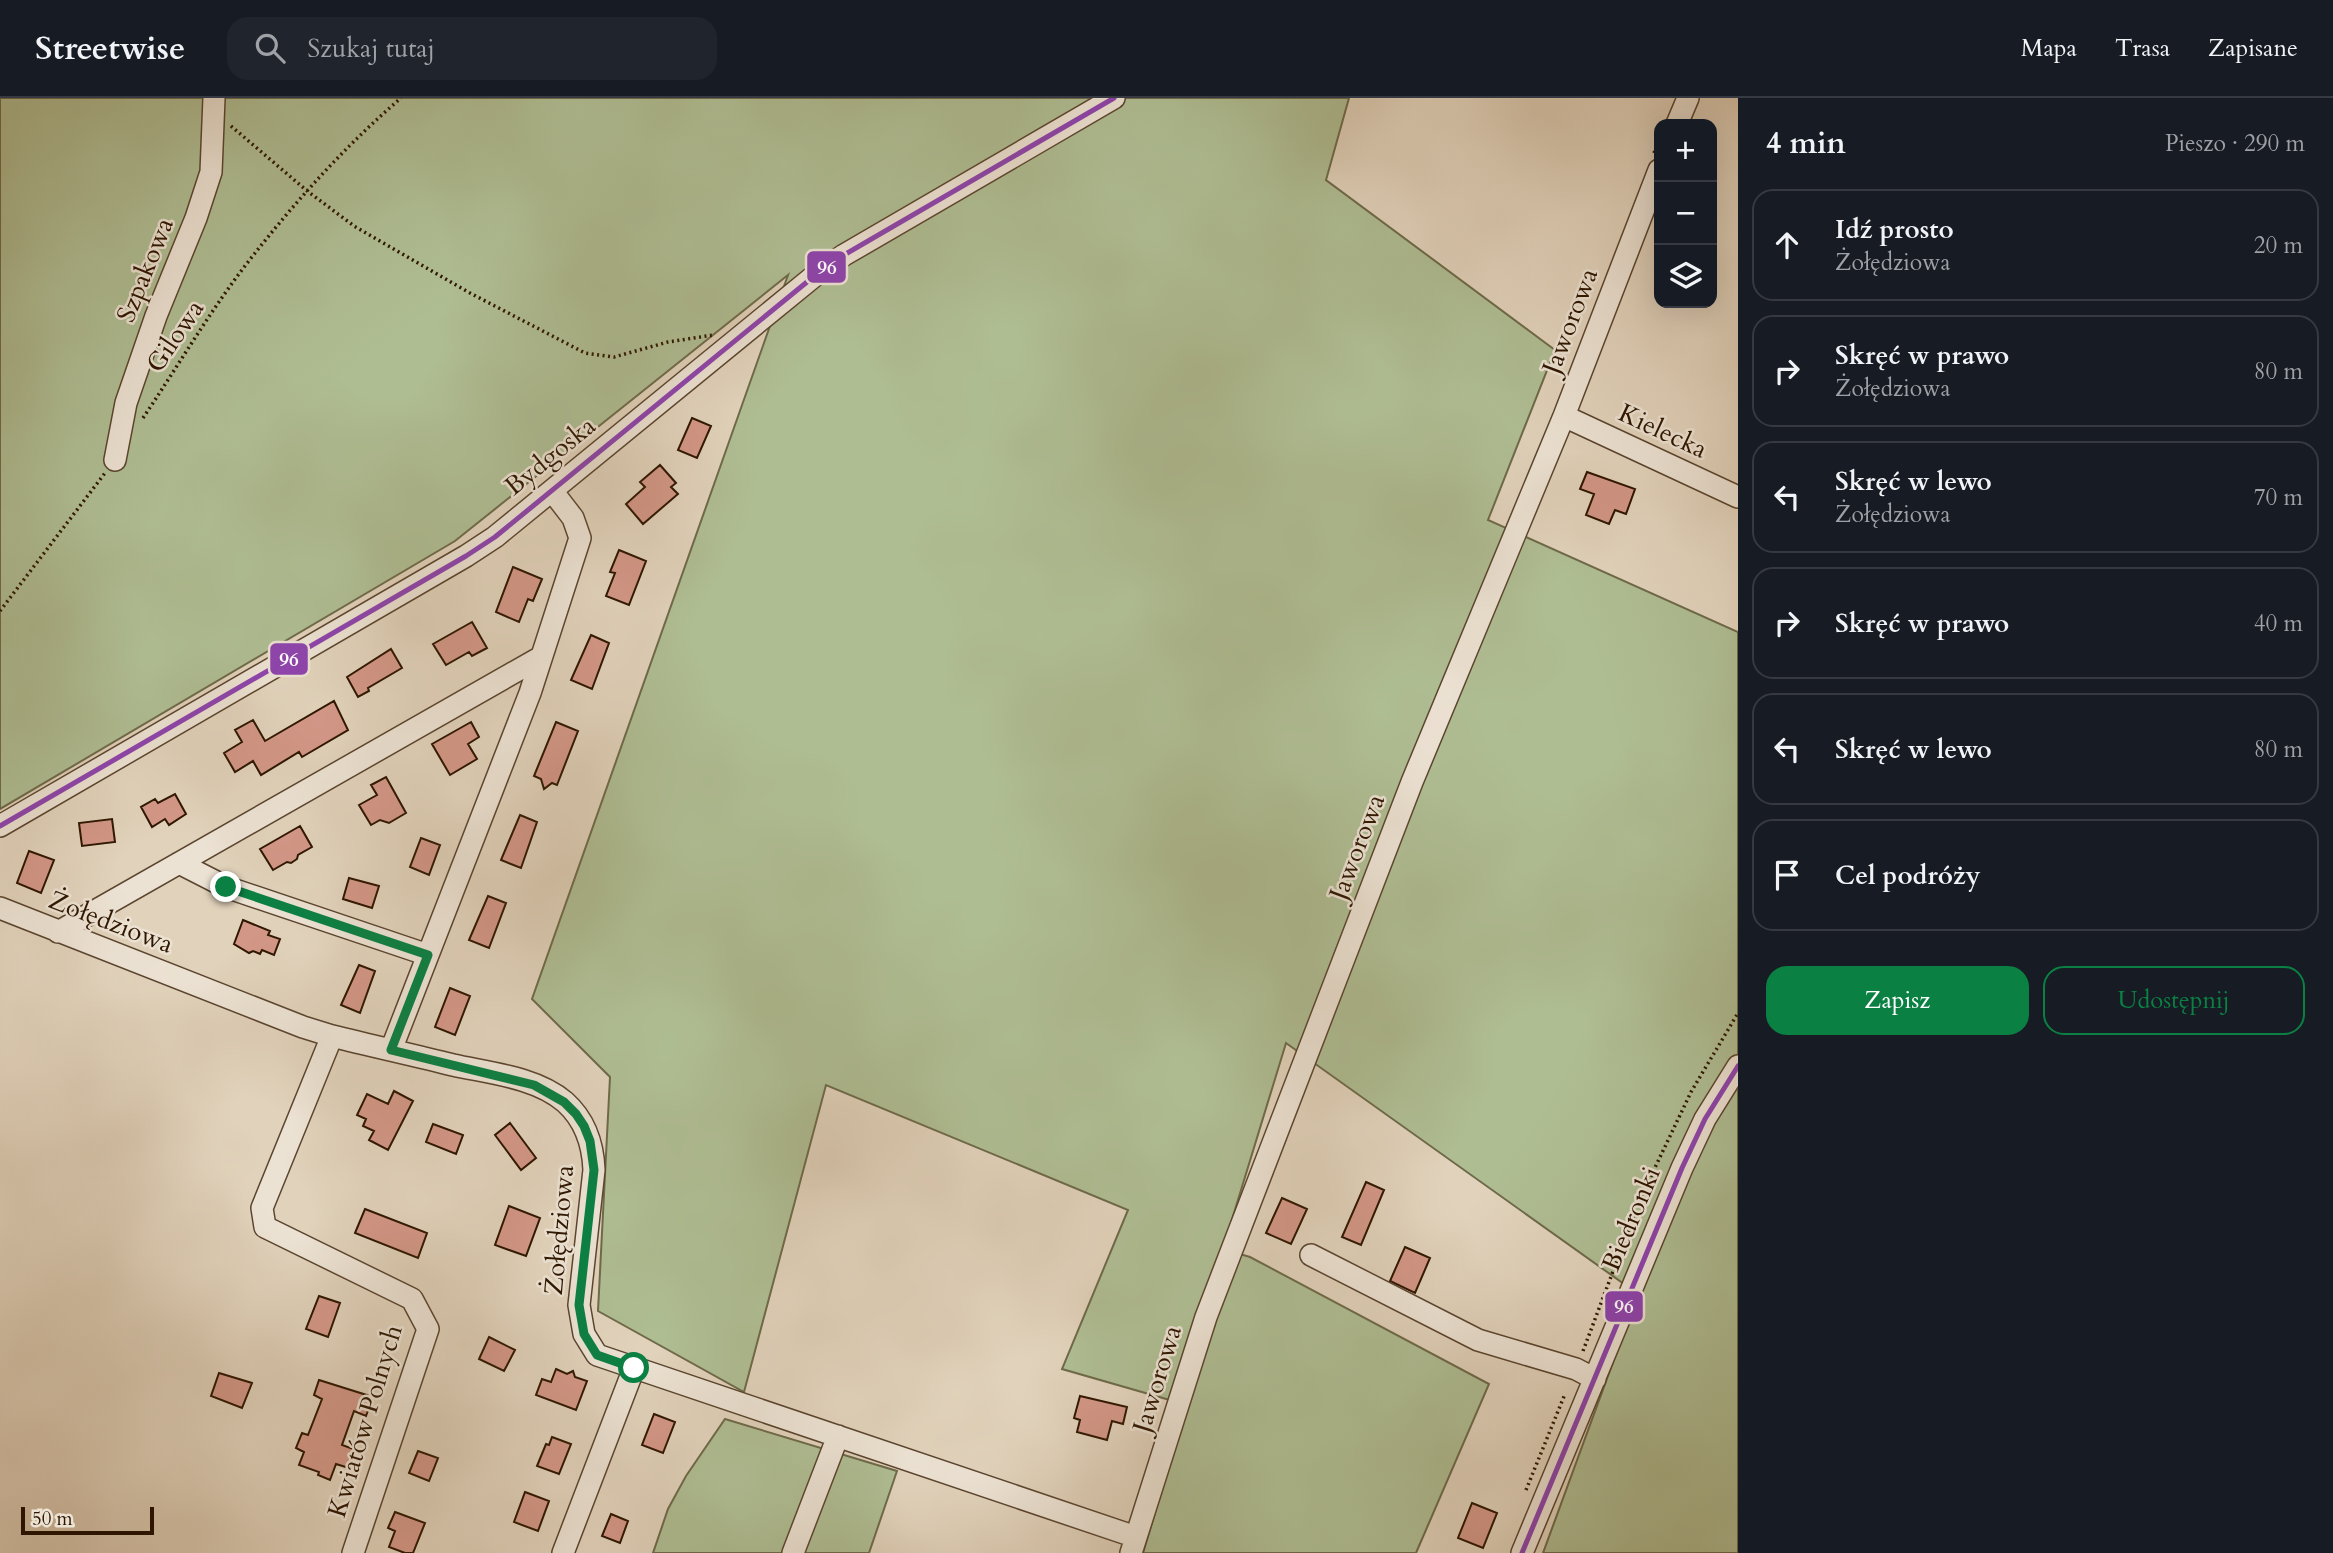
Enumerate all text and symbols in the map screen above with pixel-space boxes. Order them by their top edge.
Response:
search box [227,17,717,80]
text: Streetwise [35,26,185,71]
icon: search [251,29,289,67]
text: Szukaj tutaj [307,31,435,66]
text: Mapa [2021,32,2077,65]
text: Trasa [2115,32,2170,65]
text: Zapisane [2208,32,2298,65]
map controls [1654,119,1717,308]
button: + [1654,119,1717,182]
text: 4 min [1766,123,1846,164]
text: Pieszo · 290 m [2165,128,2305,159]
button: − [1654,182,1717,245]
text: Idź prosto [1835,212,1954,247]
street label: Szpakowa [108,213,182,327]
icon: ahead [1768,226,1806,264]
text: 20 m [2254,230,2303,261]
button: layers [1654,245,1717,308]
text: Żołędziowa [1835,247,1950,278]
line badge: 96 [806,250,847,284]
text: 96 [817,255,837,281]
street label: Jaworowa [1532,263,1606,383]
street label: Gilowa [138,293,212,379]
text: Skręć w prawo [1835,338,2009,373]
icon: right [1768,352,1806,390]
text: 80 m [2254,356,2303,387]
text: Żołędziowa [1835,373,1950,404]
street label: Kielecka [1613,395,1713,467]
street label: Bydgoska [497,409,603,503]
text: Skręć w lewo [1835,464,1992,499]
icon: left [1768,478,1806,516]
text: 70 m [2254,482,2303,513]
text: Żołędziowa [1835,499,1950,530]
icon: right [1768,604,1806,642]
text: Skręć w prawo [1835,606,2009,641]
text: 40 m [2254,608,2303,639]
line badge: 96 [269,642,309,676]
text: 96 [279,647,299,673]
icon: left [1768,730,1806,768]
text: Skręć w lewo [1835,732,1992,767]
text: 80 m [2254,734,2303,765]
street label: Jaworowa [1319,789,1393,909]
icon: arrive [1768,856,1806,894]
text: Cel podróży [1835,858,1981,893]
route end [210,871,241,902]
street label: Żołędziowa [44,882,178,962]
button: Zapisz [1766,966,2029,1035]
button: Udostępnij [2043,966,2305,1035]
street label: Biedronki [1593,1161,1669,1277]
street label: Żołędziowa [536,1163,582,1297]
line badge: 96 [1604,1290,1644,1323]
text: 96 [1614,1294,1634,1320]
street label: Kwiatów Polnych [319,1320,411,1522]
street label: Jaworowa [1123,1321,1190,1441]
route start [618,1352,649,1383]
scale bar [21,1504,154,1536]
text: 50 m [32,1506,73,1532]

